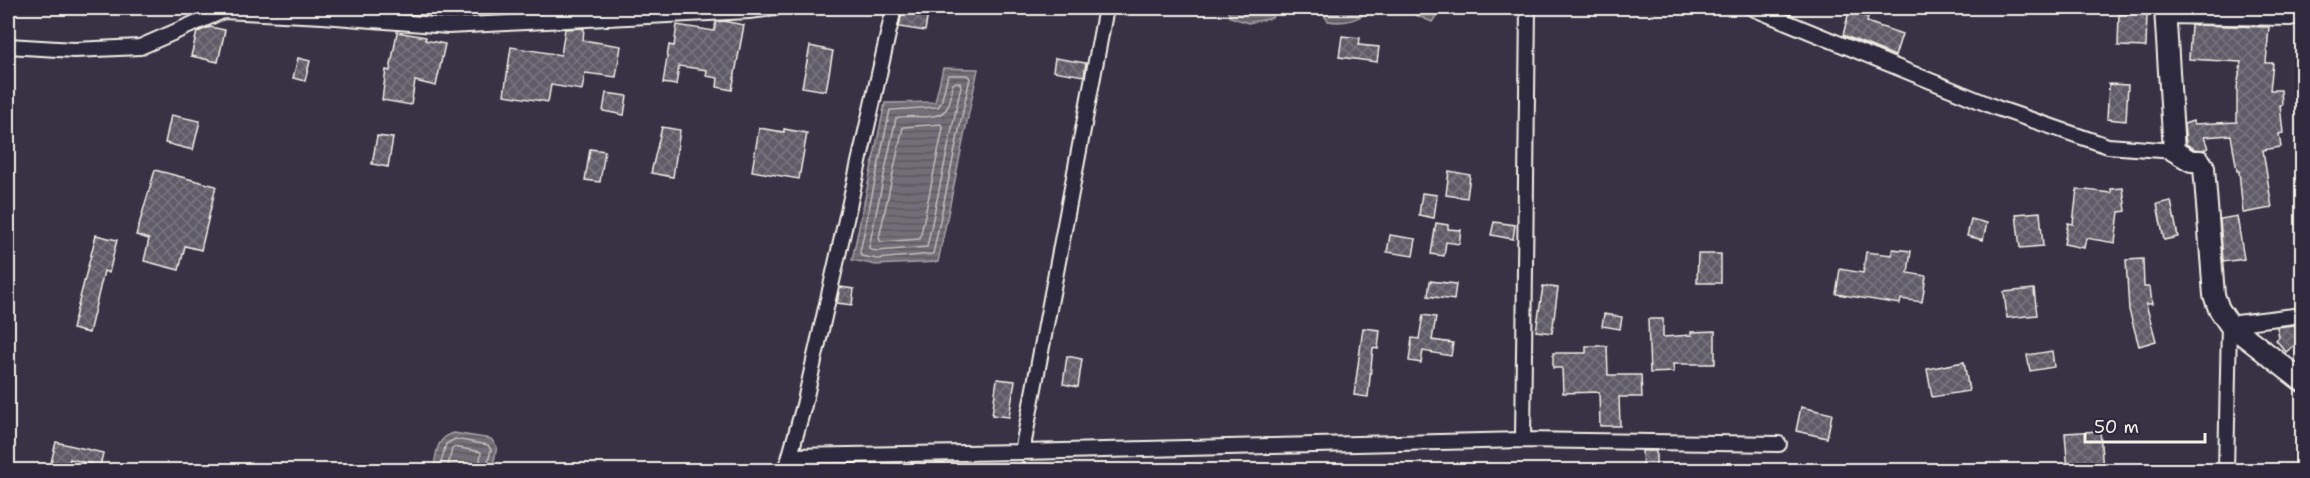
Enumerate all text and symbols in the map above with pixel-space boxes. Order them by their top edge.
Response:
scale bar [2085,406,2205,444]
text: 50 m [2094,415,2139,439]

